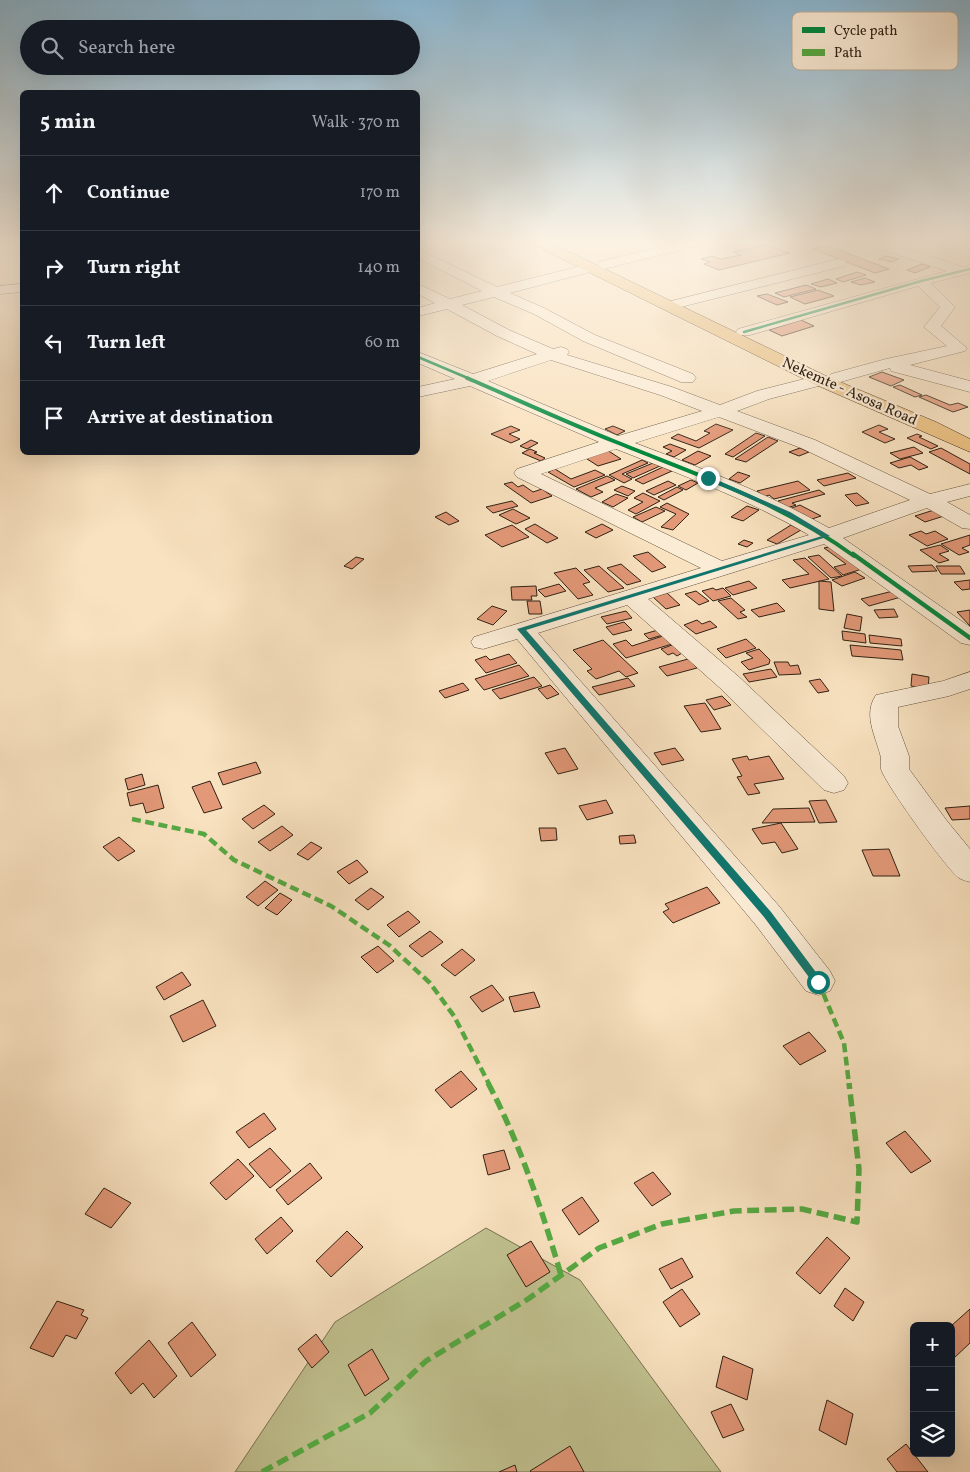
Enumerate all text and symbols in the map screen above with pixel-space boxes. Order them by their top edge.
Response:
legend [792,12,958,70]
search box [20,20,420,75]
text: Cycle path [834,22,898,41]
icon: search [38,34,66,62]
text: Search here [78,35,175,61]
text: Path [834,44,862,63]
text: 5 min [40,108,96,137]
text: Walk · 370 m [312,112,400,134]
icon: ahead [40,179,68,207]
text: Continue [87,180,170,206]
text: 170 m [360,182,400,204]
icon: right [40,254,68,282]
text: Turn right [87,255,180,281]
text: 140 m [358,257,400,279]
icon: left [40,329,68,357]
text: Turn left [87,330,166,356]
text: 60 m [365,332,400,354]
street label: Nekemte - Asosa Road [778,353,920,432]
icon: arrive [40,404,68,432]
text: Arrive at destination [87,405,273,431]
route end [697,467,720,490]
route start [807,971,830,994]
map controls [910,1322,955,1457]
button: + [910,1322,955,1367]
button: − [910,1367,955,1412]
button: layers [910,1412,955,1457]

